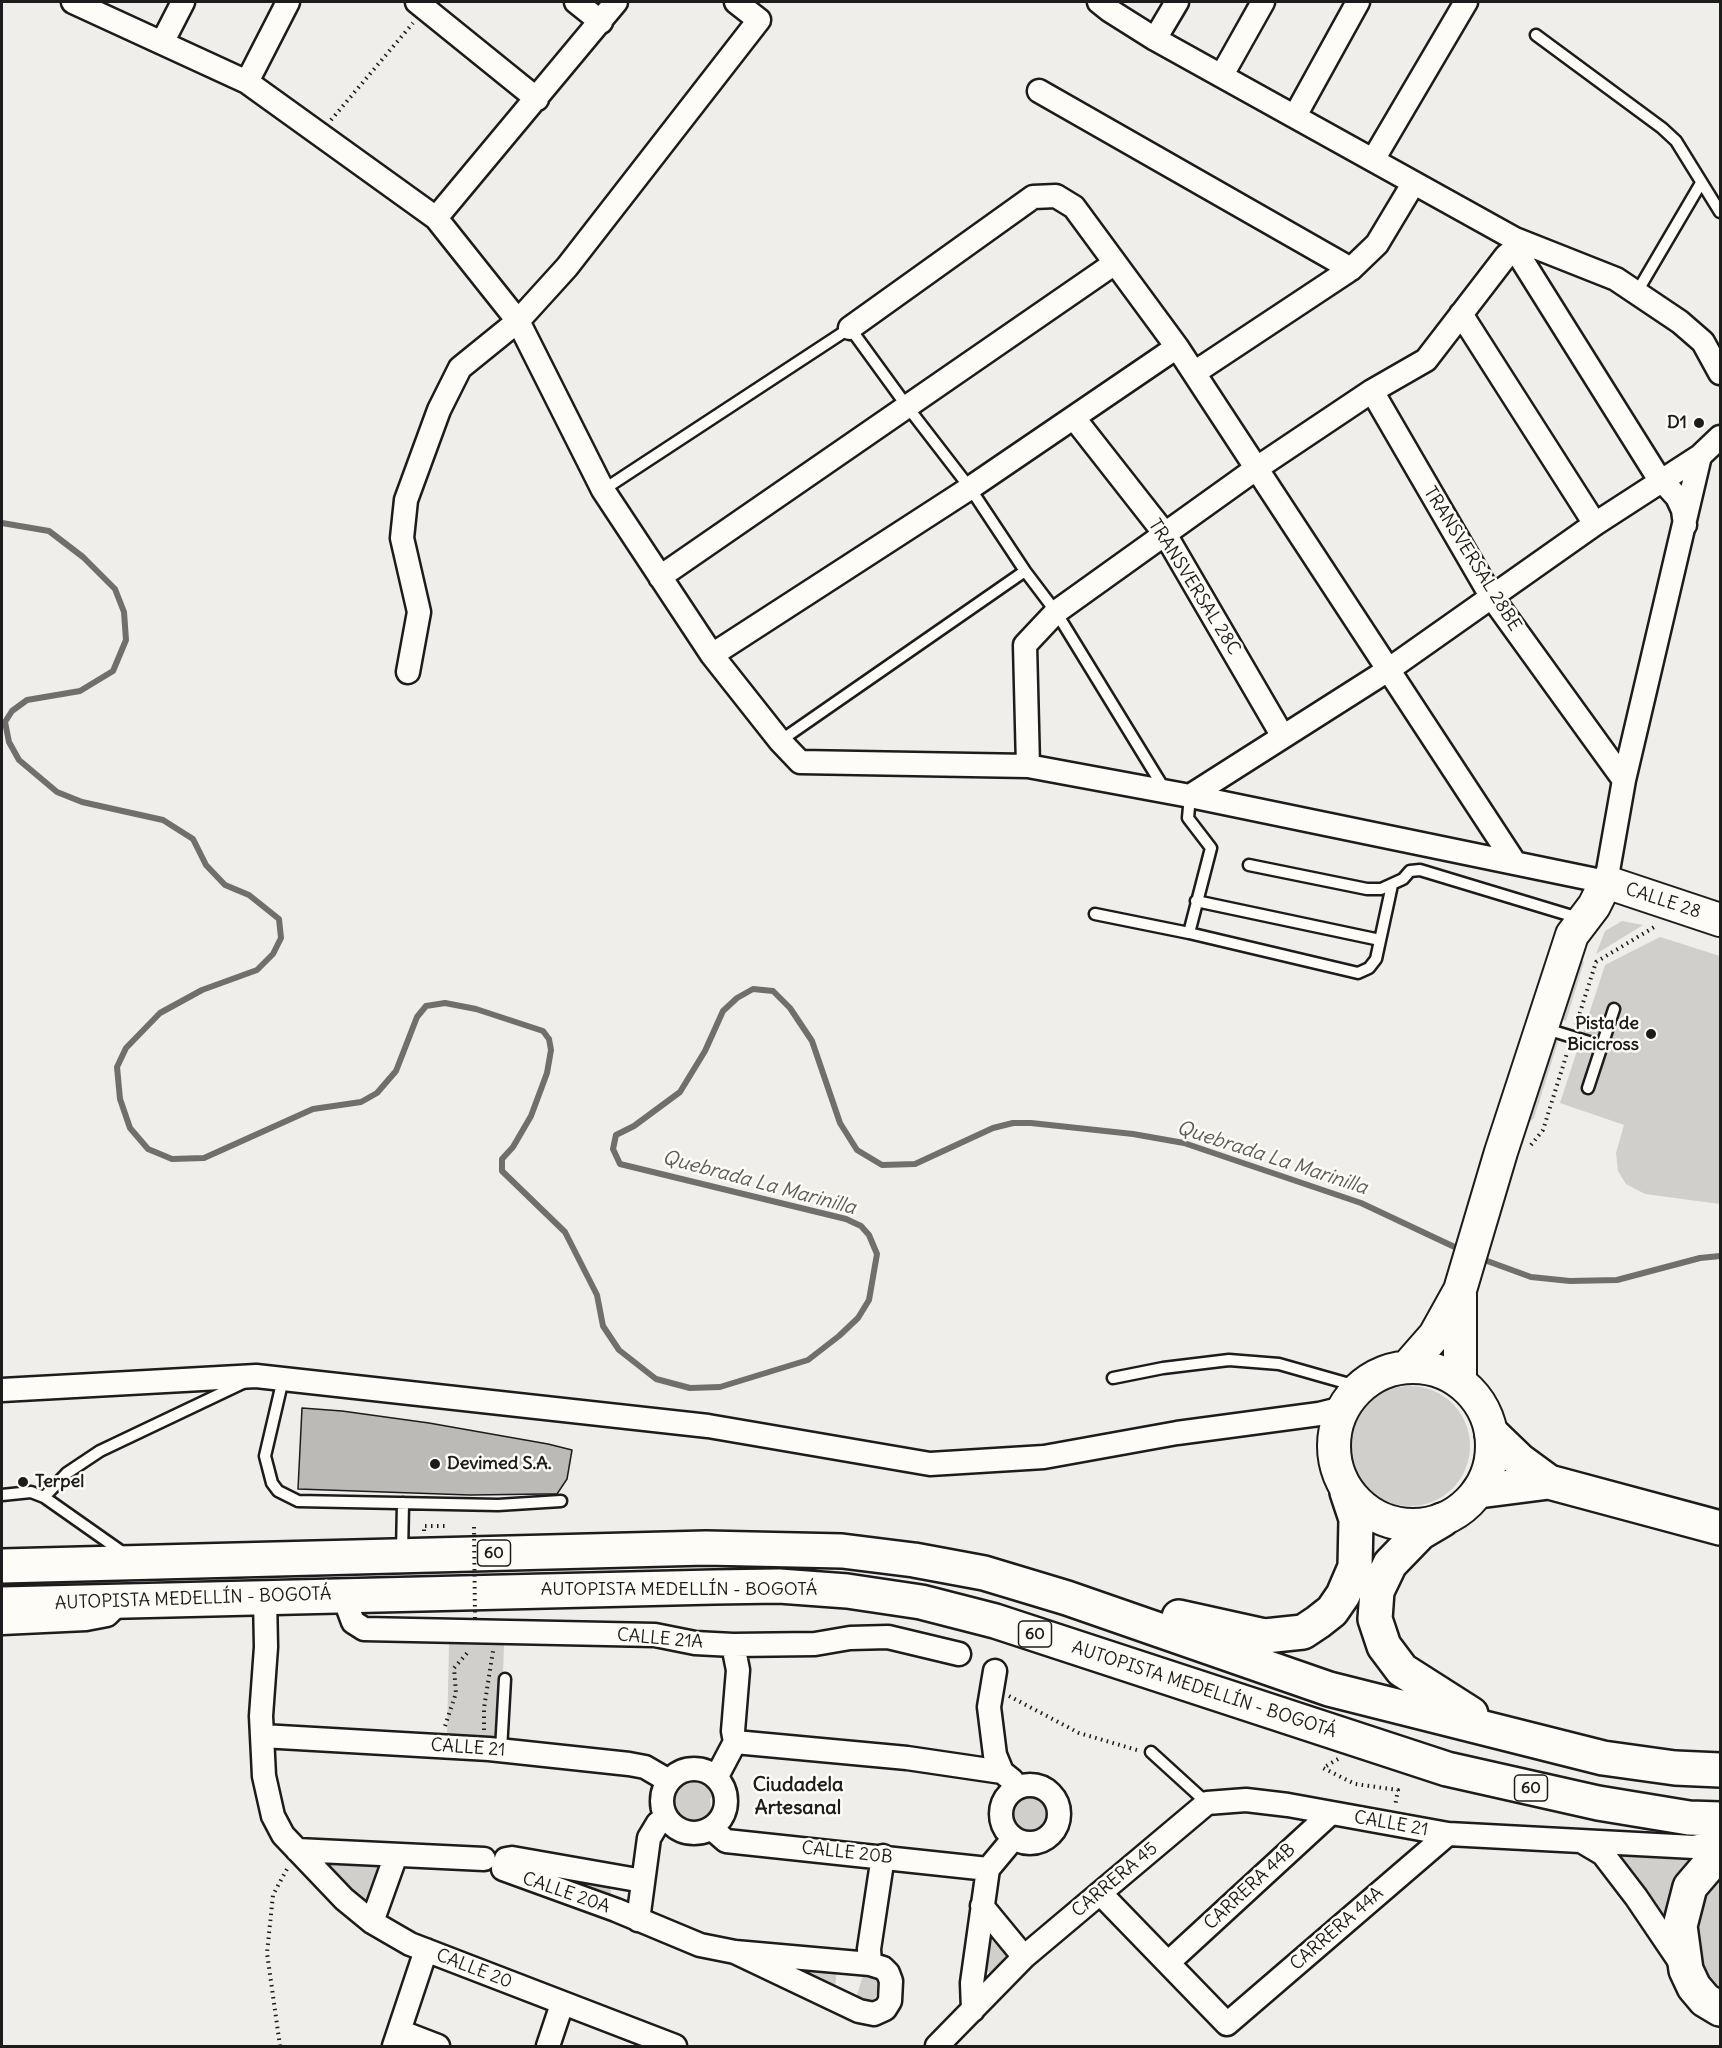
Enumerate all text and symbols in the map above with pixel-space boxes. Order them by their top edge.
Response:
place label: D1 [1667,412,1687,434]
marker: D1 [1692,416,1706,430]
street label: TRANSVERSAL 28BE [1419,483,1525,635]
street label: TRANSVERSAL 28C [1144,515,1244,659]
street label: CALLE 28 [1623,879,1703,923]
place label: Pista de Bicicross [1567,1013,1639,1056]
marker: Pista de Bicicross [1644,1027,1658,1041]
water label: Quebrada La Marinilla [1174,1116,1370,1200]
water label: Quebrada La Marinilla [660,1146,858,1220]
place label: Devimed S.A. [447,1453,552,1475]
marker: Devimed S.A. [428,1457,442,1471]
place label: Terpel [35,1471,84,1493]
marker: Terpel [16,1475,30,1489]
road number: 60 [478,1540,510,1566]
street label: AUTOPISTA MEDELLÍN - BOGOTÁ [541,1579,817,1601]
street label: AUTOPISTA MEDELLÍN - BOGOTÁ [54,1583,332,1615]
road number: 60 [1018,1621,1052,1647]
street label: CALLE 21A [616,1624,704,1654]
street label: AUTOPISTA MEDELLÍN - BOGOTÁ [1069,1637,1339,1743]
street label: CALLE 21 [430,1735,506,1761]
district label: Ciudadela Artesanal [753,1773,843,1820]
road number: 60 [1514,1775,1547,1801]
street label: CALLE 21 [1352,1807,1430,1841]
street label: CALLE 20B [800,1837,894,1869]
street label: CARRERA 45 [1068,1838,1162,1922]
street label: CARRERA 44B [1200,1839,1300,1935]
street label: CALLE 20A [519,1868,613,1918]
street label: CARRERA 44A [1286,1883,1388,1975]
street label: CALLE 20 [433,1945,515,1993]

